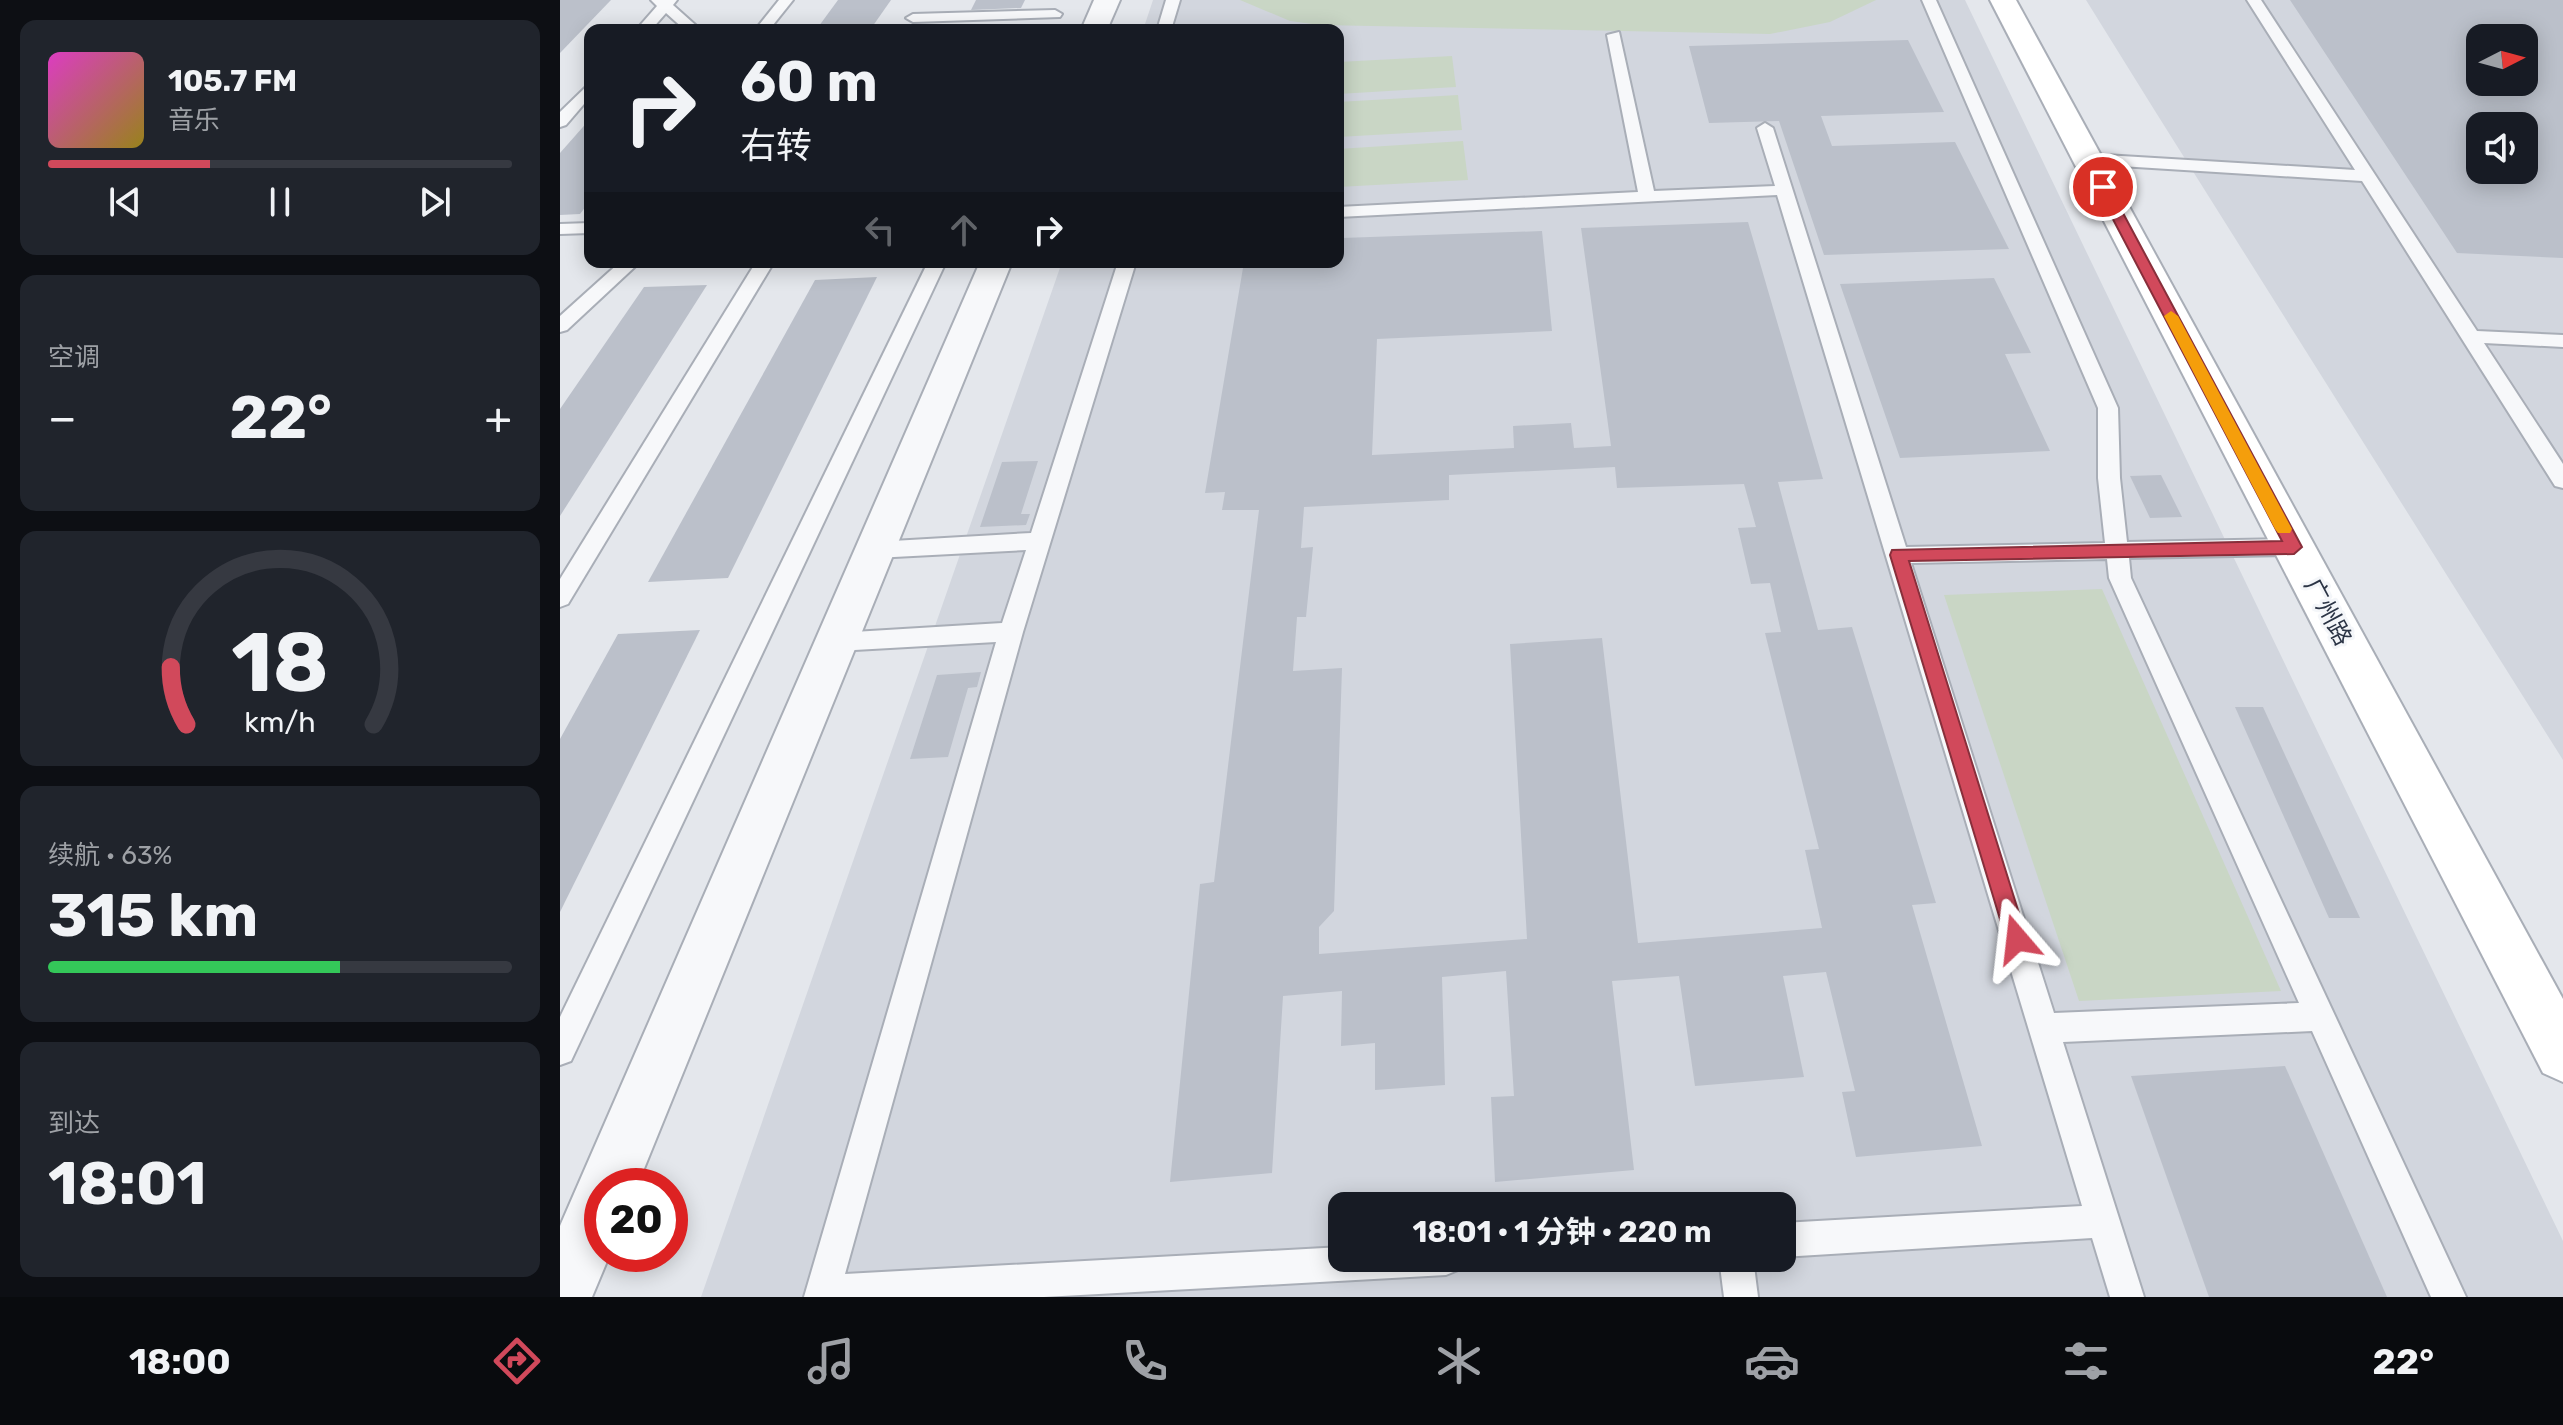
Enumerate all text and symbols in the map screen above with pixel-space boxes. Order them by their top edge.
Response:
north arrow [2466,24,2538,96]
map controls [2466,24,2538,184]
text: 60 m [740,49,878,115]
icon: right [608,56,712,160]
text: 105.7 FM [168,63,297,99]
text: 音乐 [168,105,220,136]
button: sound [2466,112,2538,184]
text: 右转 [740,124,812,167]
pin [2069,153,2137,221]
icon: arrive [2081,165,2125,209]
icon: previous [103,180,147,224]
icon: pause [258,180,302,224]
icon: next [413,180,457,224]
icon: left [858,208,902,252]
icon: ahead [942,208,986,252]
icon: right [1026,208,1070,252]
text: 空调 [48,342,100,373]
text: 22° [229,382,332,453]
text: − [48,392,77,444]
text: + [485,392,512,444]
street label: 广州路 [2299,574,2357,650]
text: 18 [231,612,329,711]
text: km/h [244,705,316,739]
text: 续航 · 63% [48,840,172,871]
text: 315 km [48,880,258,951]
position arrow [1975,897,2059,981]
text: 到达 [48,1108,100,1139]
text: 18:01 [48,1148,207,1219]
speed limit sign: 20 [584,1168,688,1272]
text: 18:01 · 1 分钟 · 220 m [1412,1214,1712,1250]
icon: directions [489,1333,545,1389]
icon: music [803,1333,859,1389]
icon: phone [1117,1333,1173,1389]
icon: climate [1431,1333,1487,1389]
icon: car [1744,1333,1800,1389]
icon: filters [2058,1333,2114,1389]
text: 18:00 [129,1340,231,1383]
text: 22° [2372,1340,2434,1383]

